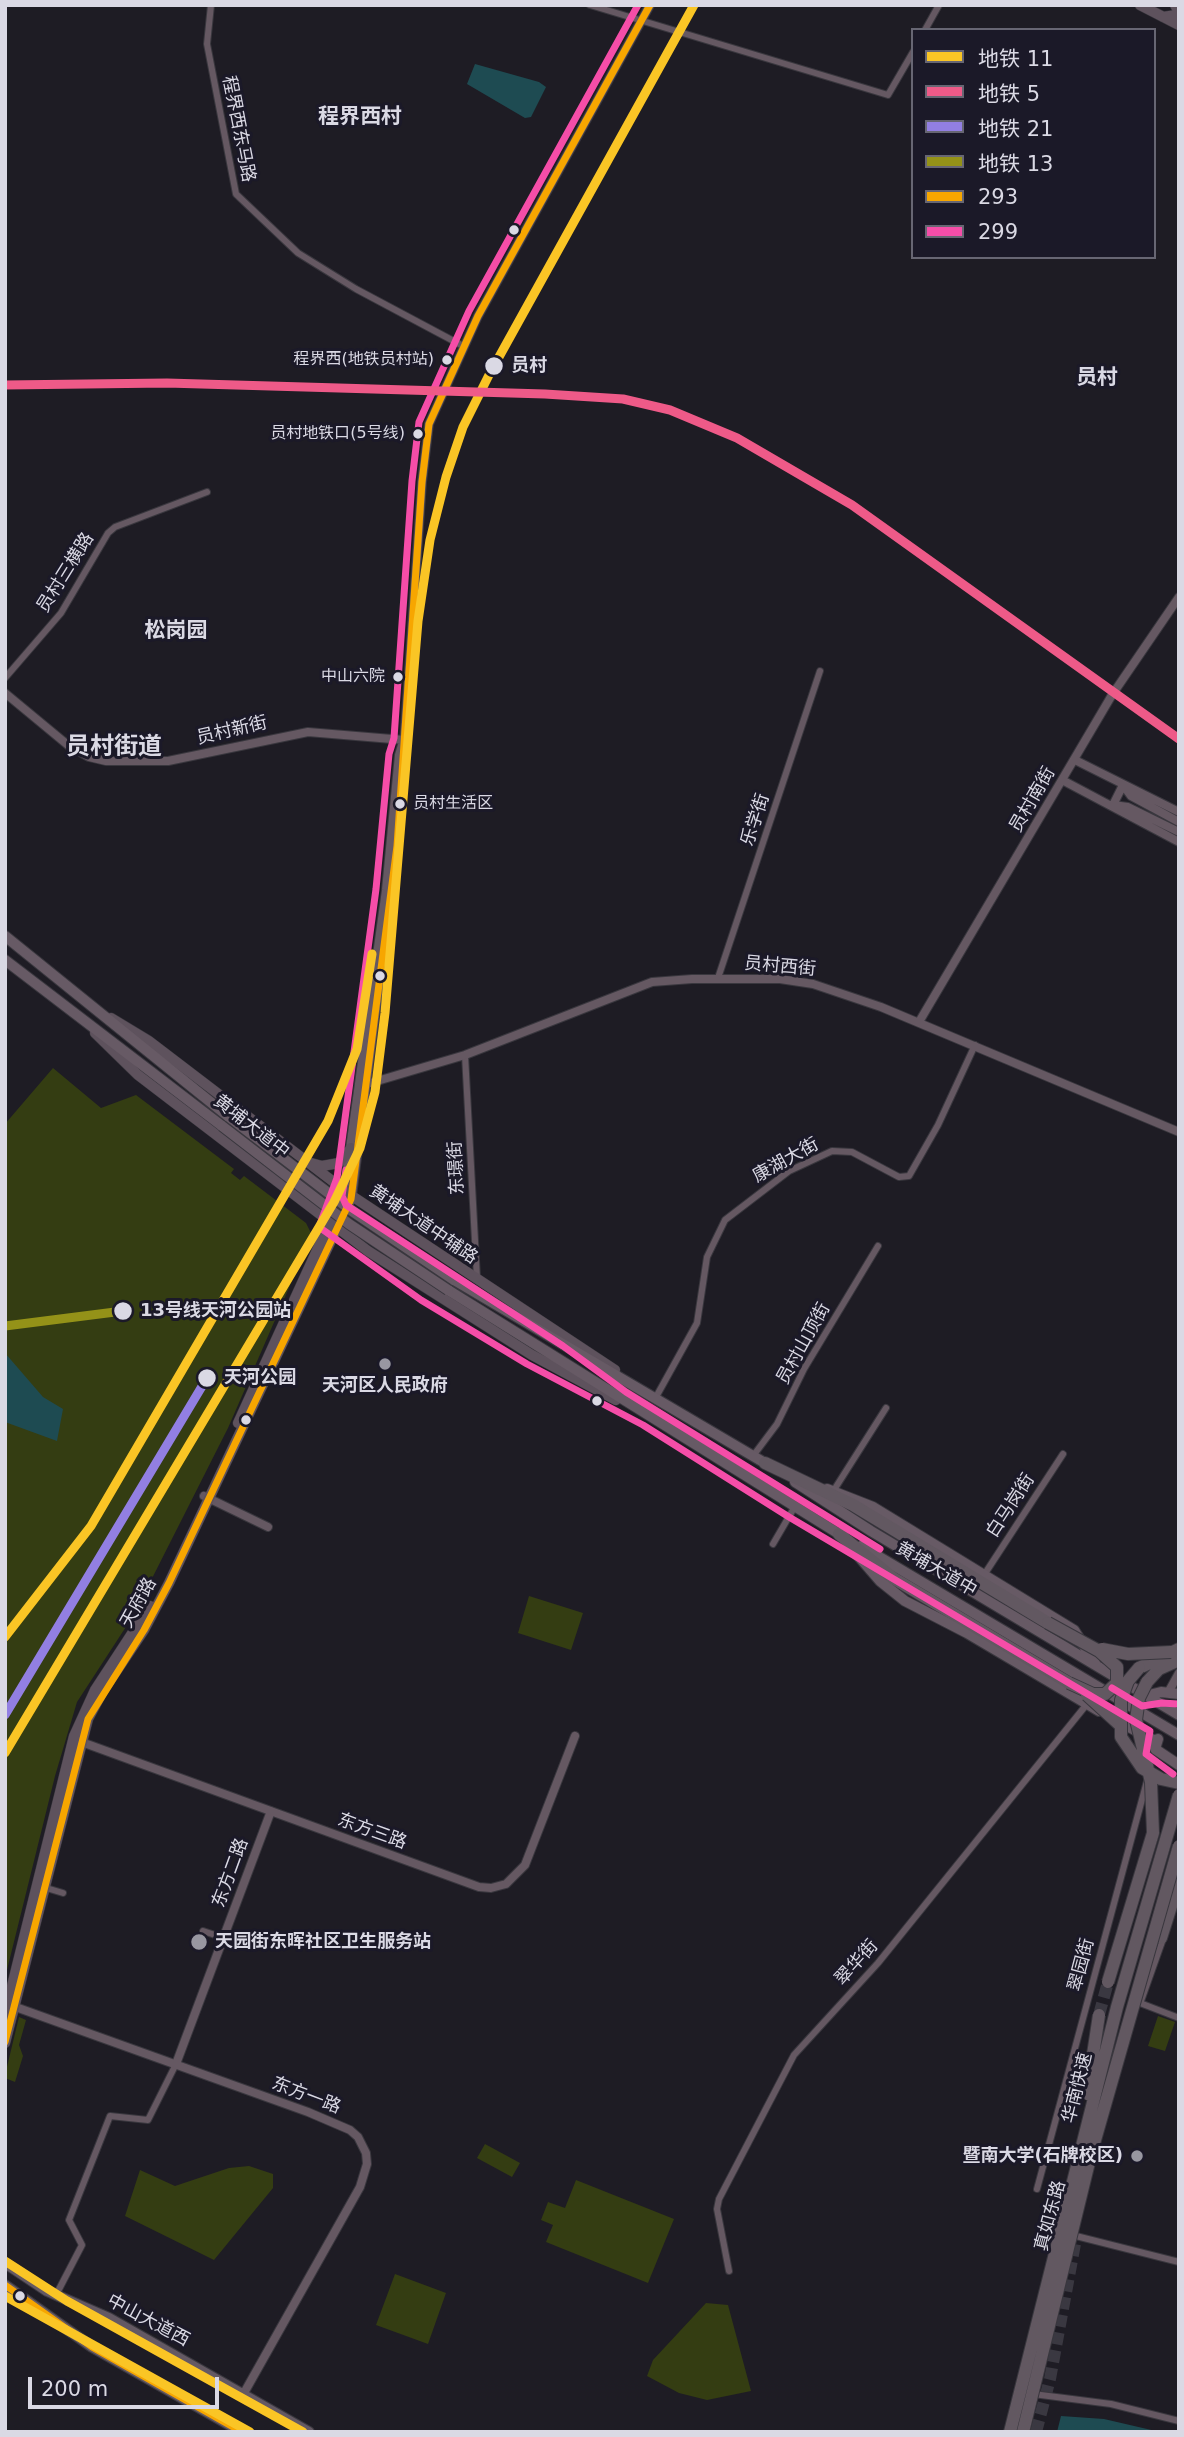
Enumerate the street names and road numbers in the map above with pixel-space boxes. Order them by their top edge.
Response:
street label: 程界西东马路 [217,74,259,184]
street label: 员村三横路 [33,529,99,617]
street label: 员村新街 [194,712,270,750]
street label: 员村南街 [1006,763,1060,837]
street label: 乐学街 [737,791,775,849]
street label: 员村西街 [743,953,817,981]
street label: 黄埔大道中 [209,1091,293,1163]
street label: 康湖大街 [749,1134,823,1188]
street label: 东璟街 [445,1140,469,1196]
street label: 黄埔大道中辅路 [365,1181,481,1269]
street label: 员村山顶街 [773,1299,835,1389]
street label: 白马岗街 [982,1470,1040,1542]
street label: 黄埔大道中 [892,1538,980,1602]
street label: 天府路 [116,1574,162,1632]
street label: 东方三路 [334,1810,410,1854]
street label: 东方二路 [209,1835,253,1911]
street label: 翠华街 [831,1936,883,1990]
street label: 翠园街 [1065,1936,1099,1994]
street label: 华南快速 [1059,2050,1097,2126]
street label: 东方一路 [269,2073,343,2119]
street label: 真如东路 [1031,2178,1071,2254]
street label: 中山大道西 [103,2290,193,2352]

